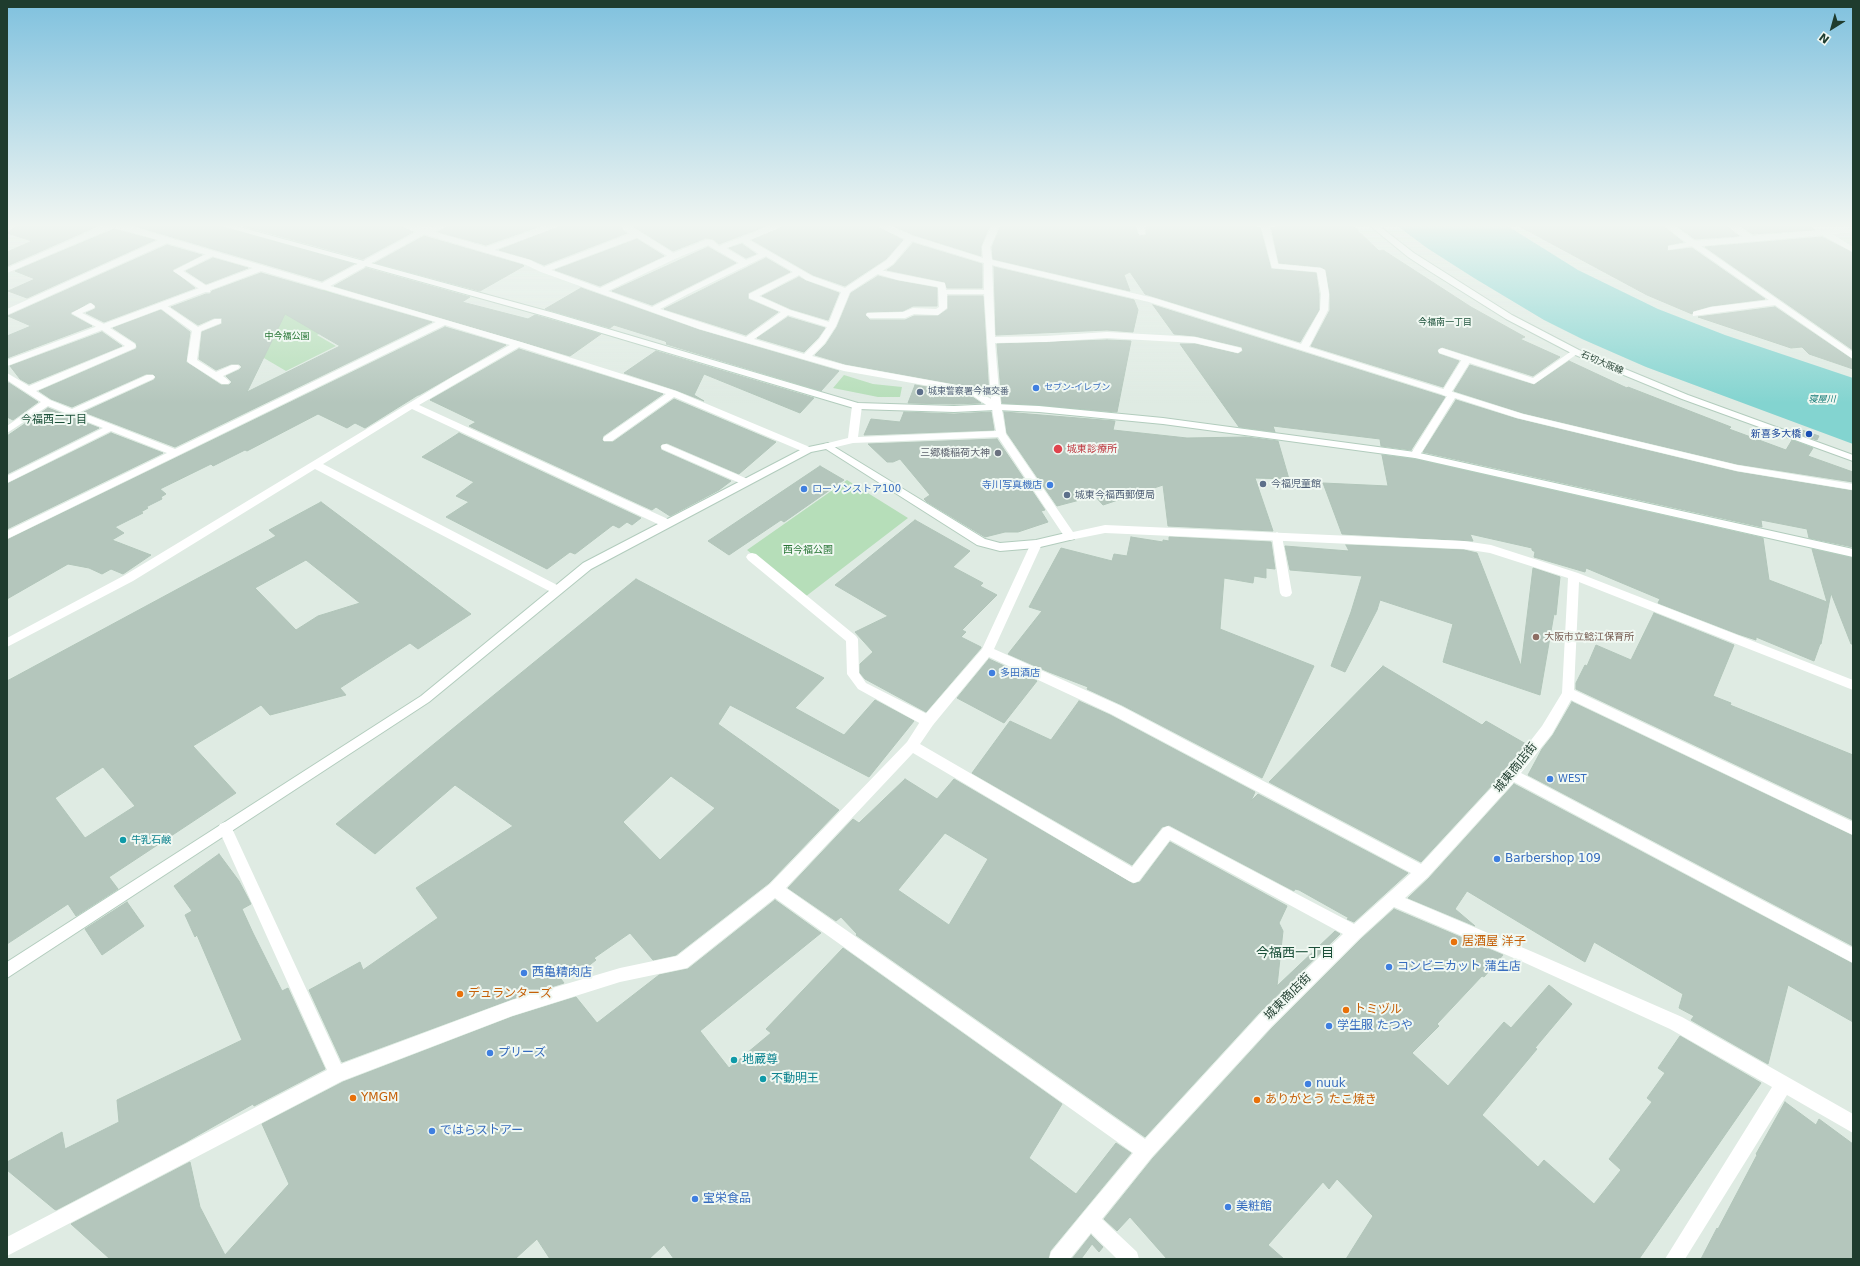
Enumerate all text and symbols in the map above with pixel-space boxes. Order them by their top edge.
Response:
north arrow [1812,8,1852,48]
text: N [1817,30,1832,46]
district label: 今福南一丁目 [1418,318,1472,328]
park label: 中今福公園 [265,332,309,342]
street label: 石切大阪線 [1579,349,1625,377]
marker: セブン-イレブン [1031,383,1041,393]
place label: セブン-イレブン [1044,383,1110,393]
marker: 城東警察署今福交番 [915,387,925,397]
place label: 城東警察署今福交番 [928,387,1009,397]
water label: 寝屋川 [1809,395,1835,405]
district label: 今福西二丁目 [21,413,87,427]
place label: 新喜多大橋 [1751,428,1801,440]
marker: 新喜多大橋 [1804,429,1814,439]
marker: 城東診療所 [1052,443,1064,455]
place label: 城東診療所 [1067,443,1117,455]
place label: 三郷橋稲荷大神 [920,447,990,459]
marker: 三郷橋稲荷大神 [993,448,1003,458]
place label: 今福児童館 [1271,478,1321,490]
place label: 寺川写真機店 [982,479,1042,491]
marker: 今福児童館 [1258,479,1268,489]
marker: 寺川写真機店 [1045,480,1055,490]
place label: ローソンストア100 [812,483,901,495]
marker: ローソンストア100 [799,484,809,494]
place label: 城東今福西郵便局 [1075,489,1155,501]
marker: 城東今福西郵便局 [1062,490,1072,500]
park label: 西今福公園 [783,544,833,556]
place label: 大阪市立鯰江保育所 [1544,631,1634,643]
marker: 大阪市立鯰江保育所 [1531,632,1541,642]
place label: 多田酒店 [1000,667,1040,679]
marker: 多田酒店 [987,668,997,678]
street label: 城東商店街 [1492,740,1540,796]
place label: WEST [1558,773,1587,785]
marker: WEST [1545,774,1555,784]
place label: 牛乳石鹸 [131,834,171,846]
marker: 牛乳石鹸 [118,835,128,845]
place label: Barbershop 109 [1505,852,1601,866]
marker: Barbershop 109 [1492,854,1502,864]
place label: 居酒屋 洋子 [1462,935,1526,949]
marker: 居酒屋 洋子 [1449,937,1459,947]
district label: 今福西一丁目 [1256,946,1334,962]
place label: コンビニカット 蒲生店 [1397,960,1521,974]
marker: コンビニカット 蒲生店 [1384,962,1394,972]
place label: 西亀精肉店 [532,966,592,980]
marker: 西亀精肉店 [519,968,529,978]
street label: 城東商店街 [1262,971,1314,1023]
place label: デュランターズ [468,987,552,1001]
marker: デュランターズ [455,989,465,999]
place label: トミヅル [1354,1003,1402,1017]
marker: トミヅル [1341,1005,1351,1015]
place label: 学生服 たつや [1337,1019,1413,1033]
marker: 学生服 たつや [1324,1021,1334,1031]
place label: プリーズ [498,1046,546,1060]
marker: プリーズ [485,1048,495,1058]
place label: 地蔵尊 [742,1053,778,1067]
marker: 地蔵尊 [729,1055,739,1065]
place label: 不動明王 [771,1072,819,1086]
marker: 不動明王 [758,1074,768,1084]
place label: nuuk [1316,1077,1346,1091]
marker: nuuk [1303,1079,1313,1089]
place label: YMGM [361,1091,398,1105]
marker: YMGM [348,1093,358,1103]
place label: ありがとう たこ焼き [1265,1093,1377,1107]
marker: ありがとう たこ焼き [1252,1095,1262,1105]
place label: ではらストアー [440,1124,523,1138]
marker: ではらストアー [427,1126,437,1136]
place label: 宝栄食品 [703,1192,751,1206]
marker: 宝栄食品 [690,1194,700,1204]
place label: 美粧館 [1236,1200,1272,1214]
marker: 美粧館 [1223,1202,1233,1212]

